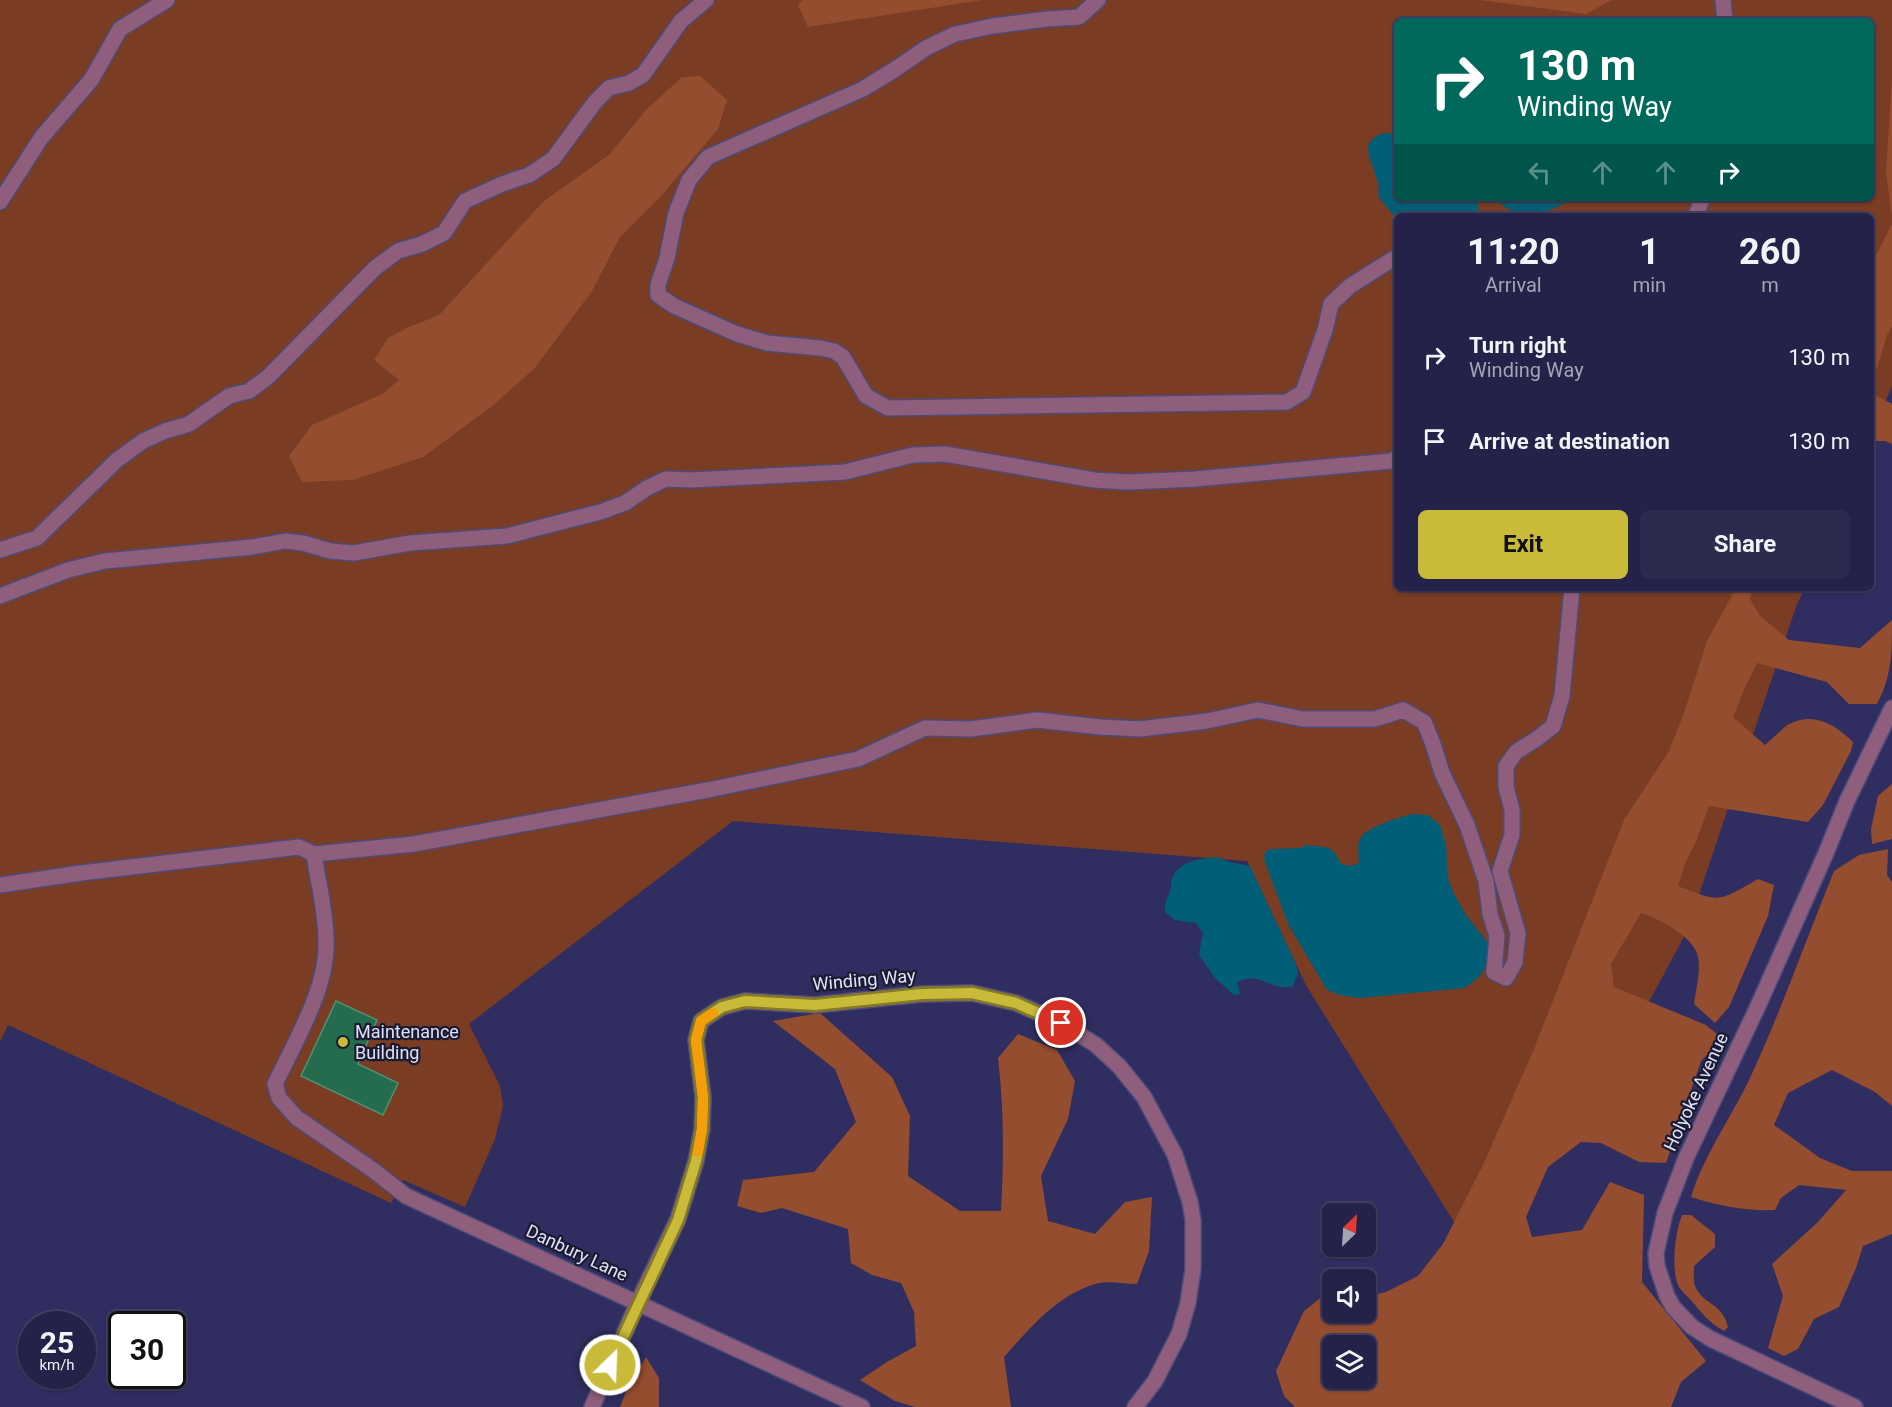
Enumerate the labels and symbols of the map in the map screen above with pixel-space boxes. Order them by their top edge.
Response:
street label: Winding Way [812,965,917,994]
pin [1035,997,1086,1048]
place label: Maintenance Building [355,1021,459,1063]
street label: Holyoke Avenue [1659,1029,1732,1154]
marker: Maintenance Building [336,1035,350,1049]
north arrow [1322,1203,1376,1257]
street label: Danbury Lane [523,1220,631,1285]
speed limit sign: 30 [108,1311,186,1389]
position arrow [578,1333,642,1397]

